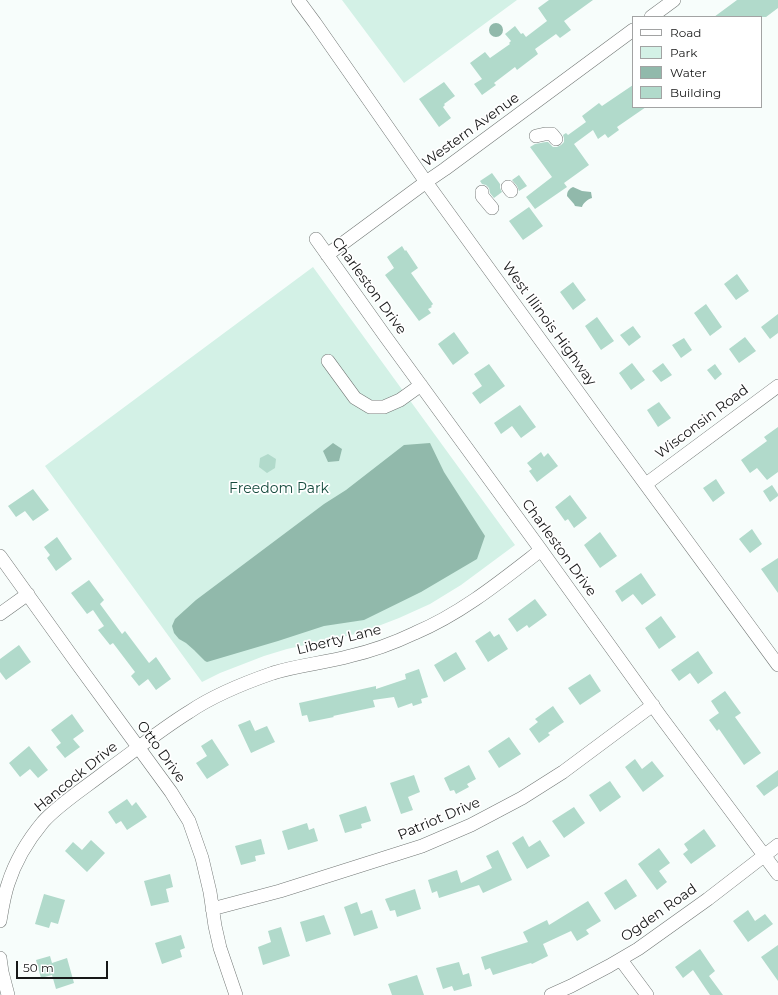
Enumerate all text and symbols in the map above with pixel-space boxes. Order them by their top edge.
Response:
legend [632,16,762,108]
text: Road [670,25,701,40]
text: Park [670,45,697,60]
text: Water [670,65,706,80]
text: Building [670,85,721,100]
street label: Western Avenue [419,89,523,171]
street label: Charleston Drive [328,234,410,338]
street label: West Illinois Highway [498,259,600,389]
street label: Wisconsin Road [652,382,752,462]
park label: Freedom Park [229,481,329,497]
street label: Charleston Drive [518,496,600,600]
street label: Liberty Lane [295,621,383,659]
street label: Otto Drive [133,718,189,786]
street label: Hancock Drive [31,738,121,816]
street label: Patriot Drive [395,794,483,844]
street label: Ogden Road [618,881,700,945]
scale bar [18,953,110,979]
text: 50 m [23,960,54,975]

